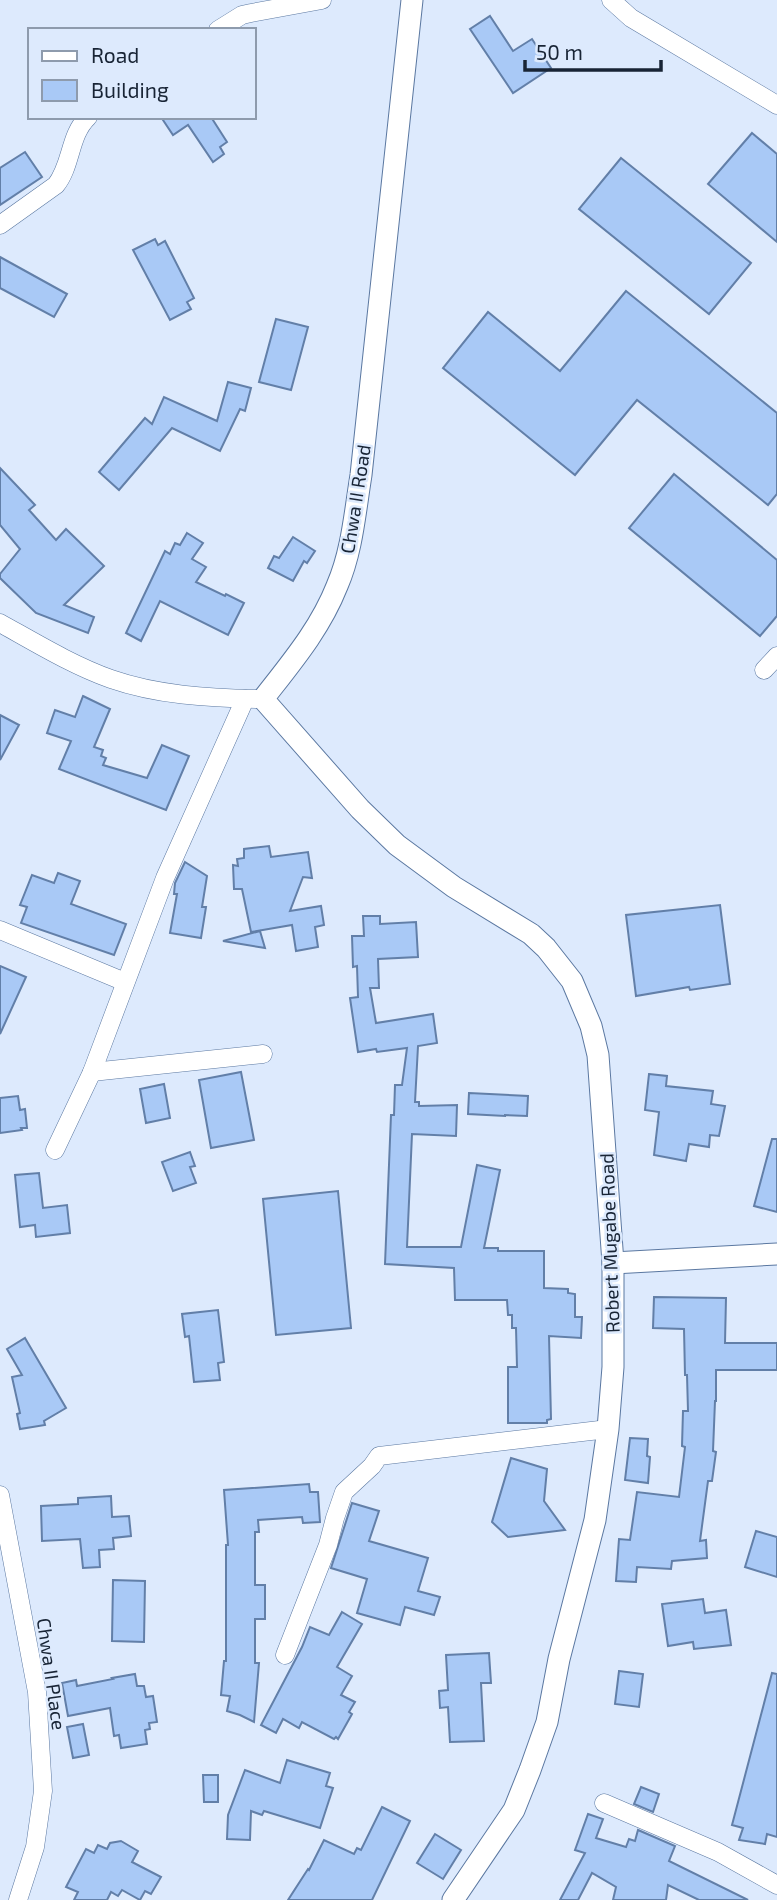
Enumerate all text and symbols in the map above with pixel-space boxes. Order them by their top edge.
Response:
legend [28,28,256,119]
scale bar [525,28,662,72]
text: 50 m [536,39,583,64]
text: Road [91,42,139,67]
text: Building [91,77,169,102]
street label: Chwa II Road [335,443,375,555]
street label: Robert Mugabe Road [594,1153,624,1333]
street label: Chwa II Place [33,1616,71,1732]

